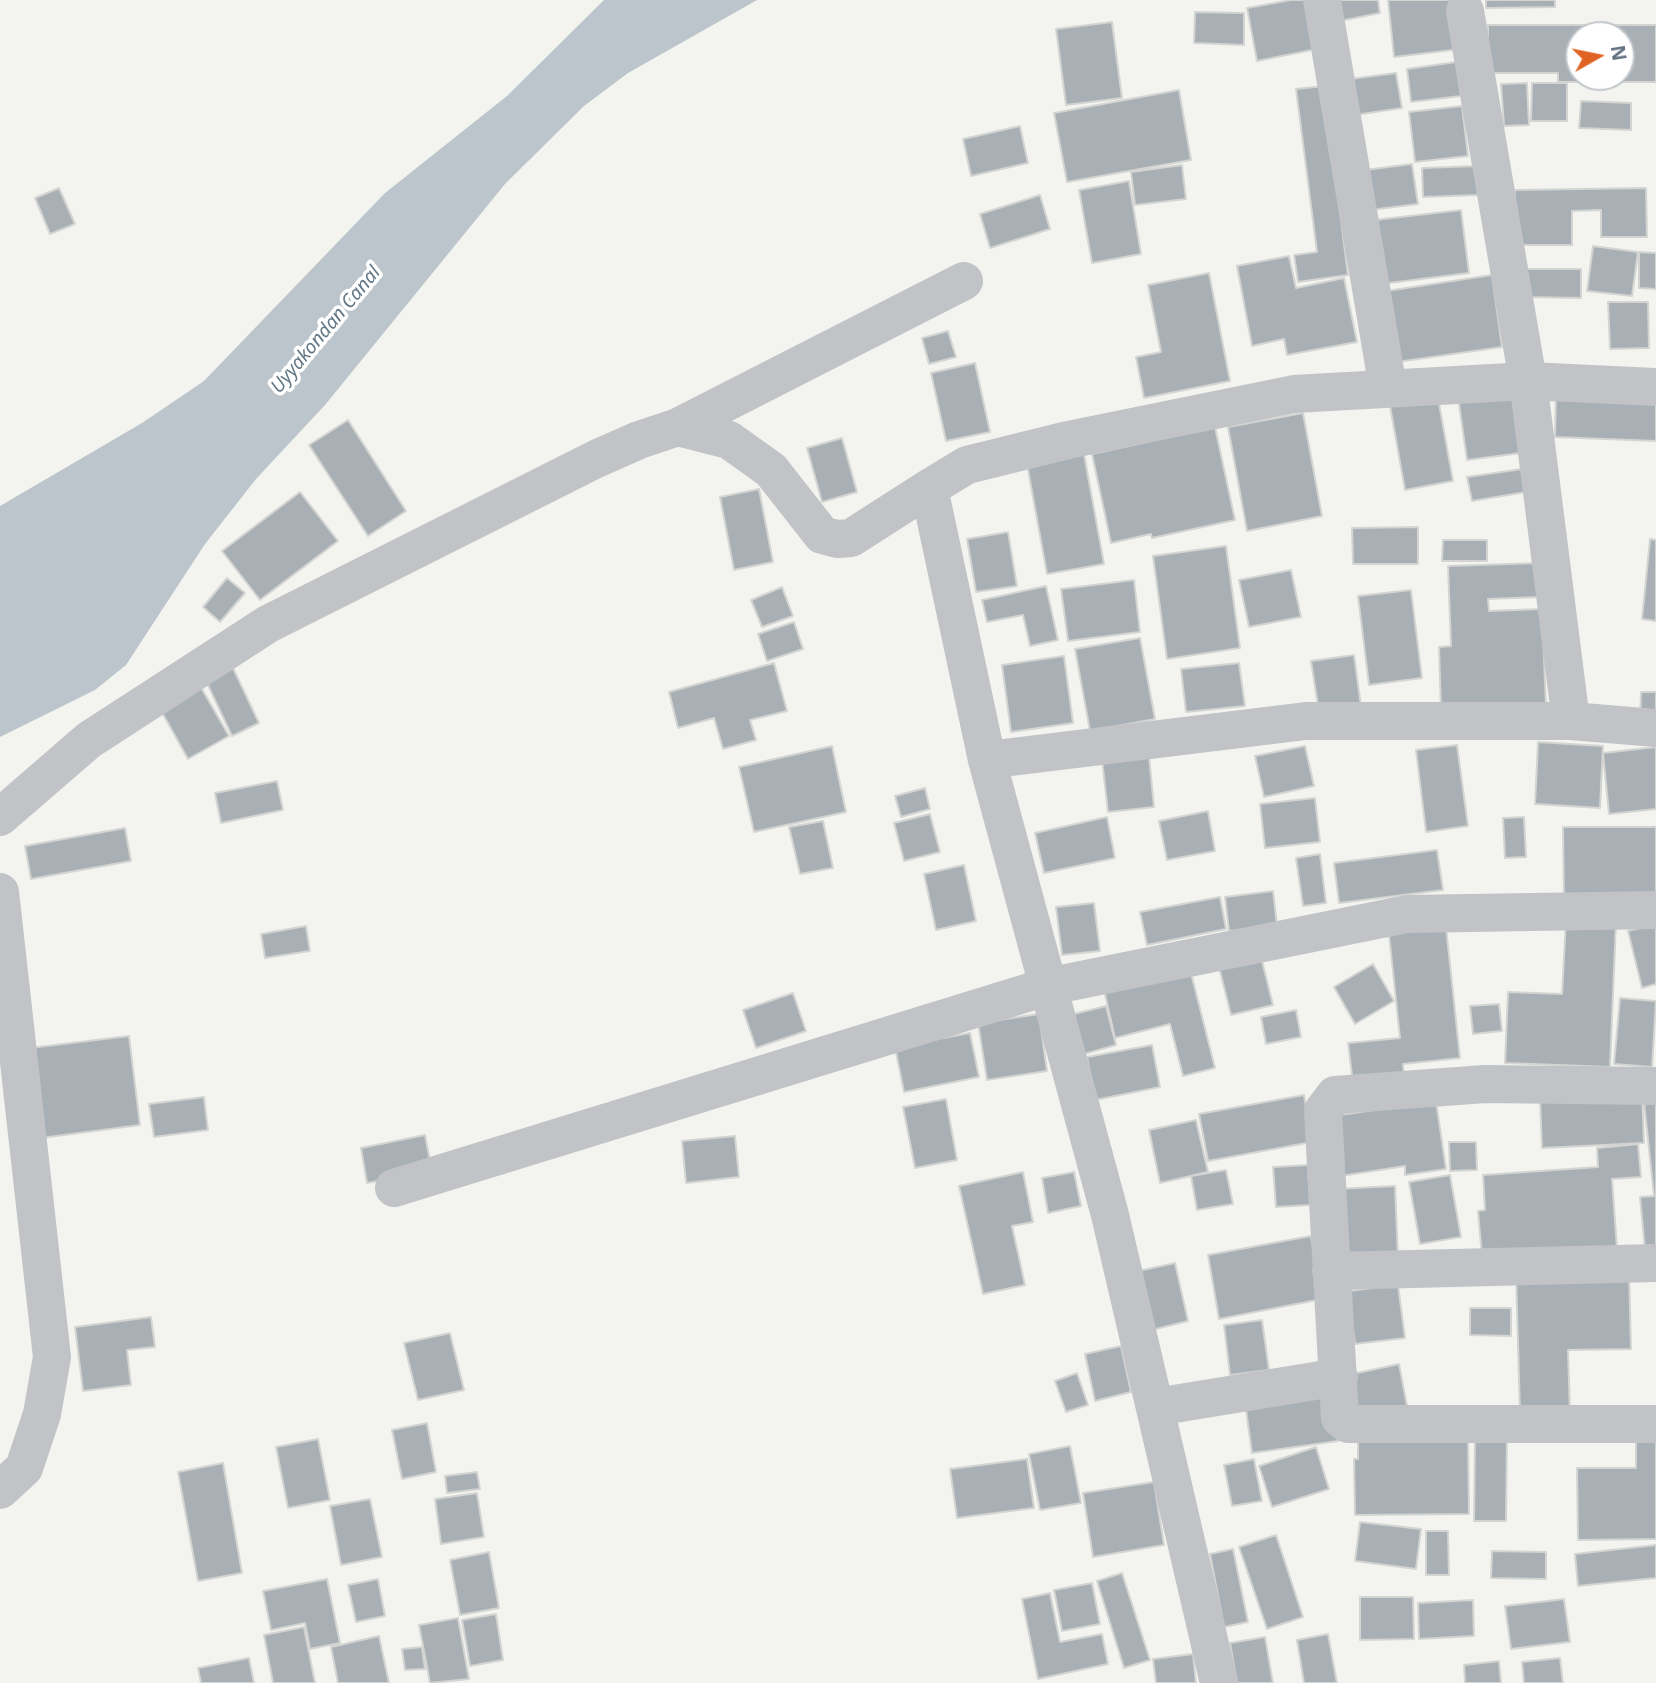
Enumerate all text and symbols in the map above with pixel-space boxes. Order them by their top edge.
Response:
north arrow [1565,21,1635,91]
text: N [1605,43,1633,63]
water label: Uyyakondan Canal [266,262,386,398]

